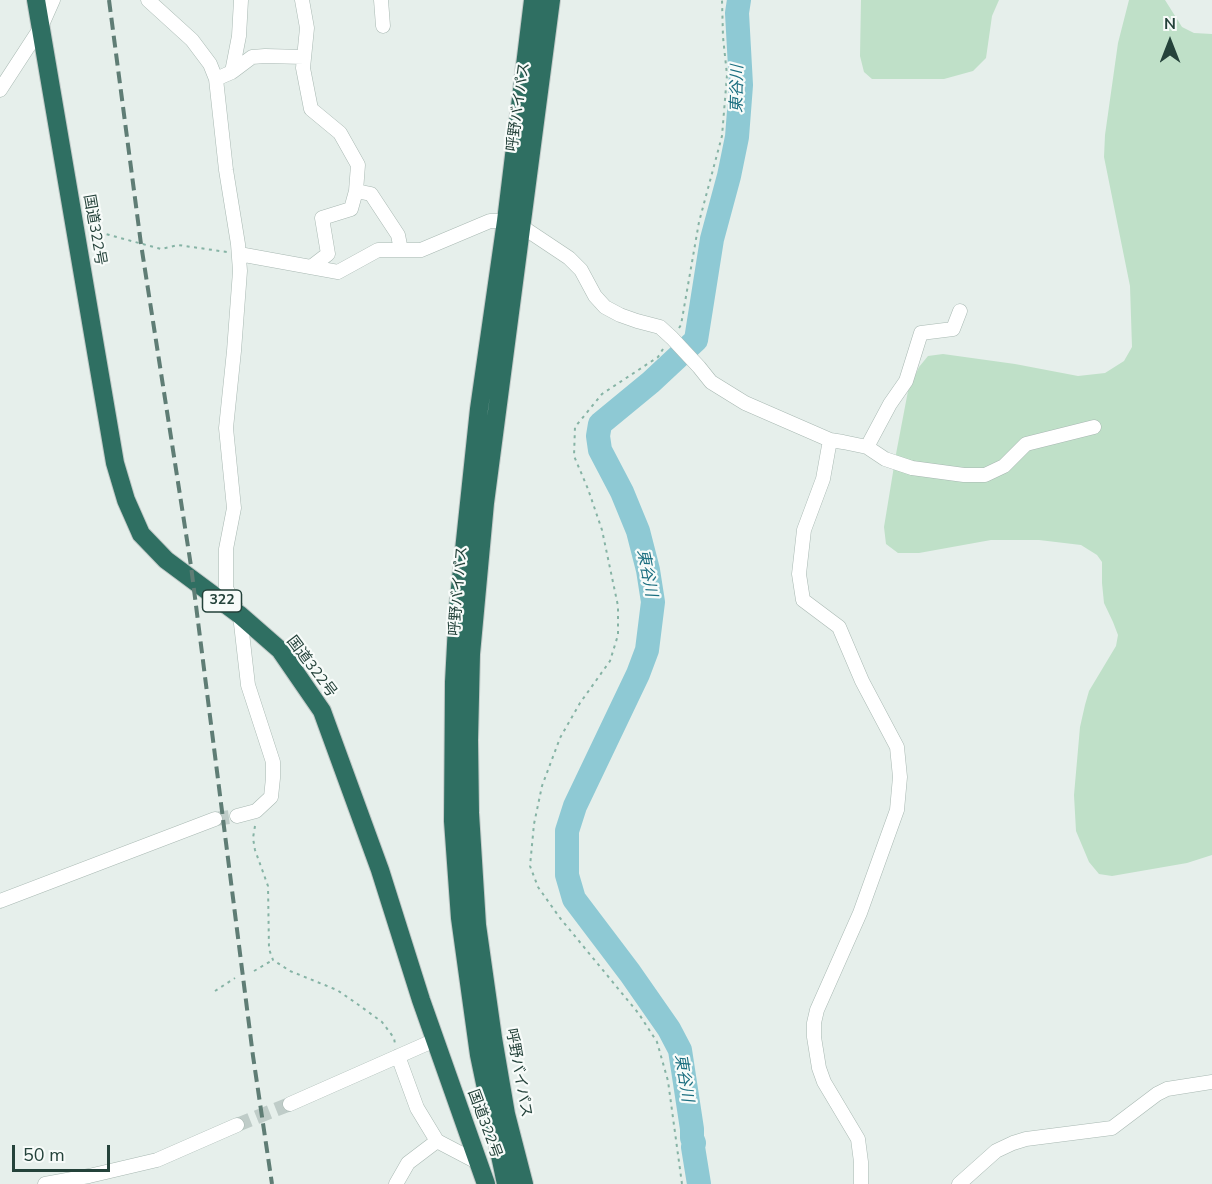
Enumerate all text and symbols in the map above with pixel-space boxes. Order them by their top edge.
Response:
north arrow [1140,12,1200,72]
text: N [1164,13,1176,35]
street label: 呼野バイパス [504,61,534,153]
water label: 東谷川 [728,65,748,113]
street label: 国道322号 [79,193,109,267]
street label: 呼野バイパス [446,545,472,637]
water label: 東谷川 [632,548,660,598]
road number: 322 [202,590,242,612]
street label: 国道322号 [282,633,340,701]
street label: 呼野バイパス [501,1027,535,1119]
water label: 東谷川 [670,1053,696,1103]
street label: 国道322号 [463,1087,505,1161]
scale bar [15,1133,112,1171]
text: 50 m [23,1143,65,1167]

